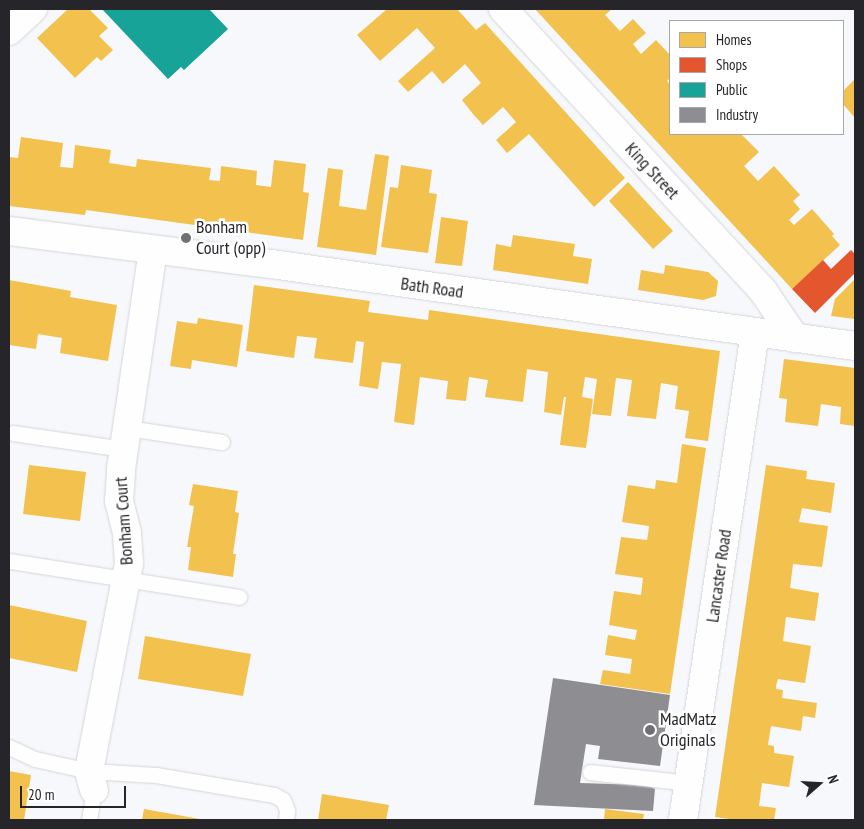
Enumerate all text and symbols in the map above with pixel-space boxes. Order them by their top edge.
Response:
legend [669,20,844,135]
text: Homes [716,30,752,49]
text: Shops [716,55,747,74]
text: Public [716,80,747,99]
text: Industry [716,105,758,124]
street label: King Street [620,138,684,204]
place label: Bonham Court (opp) [196,217,265,260]
marker: Bonham Court (opp) [180,232,192,244]
street label: Bath Road [399,273,465,303]
street label: Bonham Court [110,476,138,566]
street label: Lancaster Road [702,528,736,624]
place label: MadMatz Originals [660,709,717,752]
marker: MadMatz Originals [644,724,656,736]
north arrow [794,759,844,809]
text: N [823,773,843,786]
scale bar [22,776,129,808]
text: 20 m [28,785,54,804]

